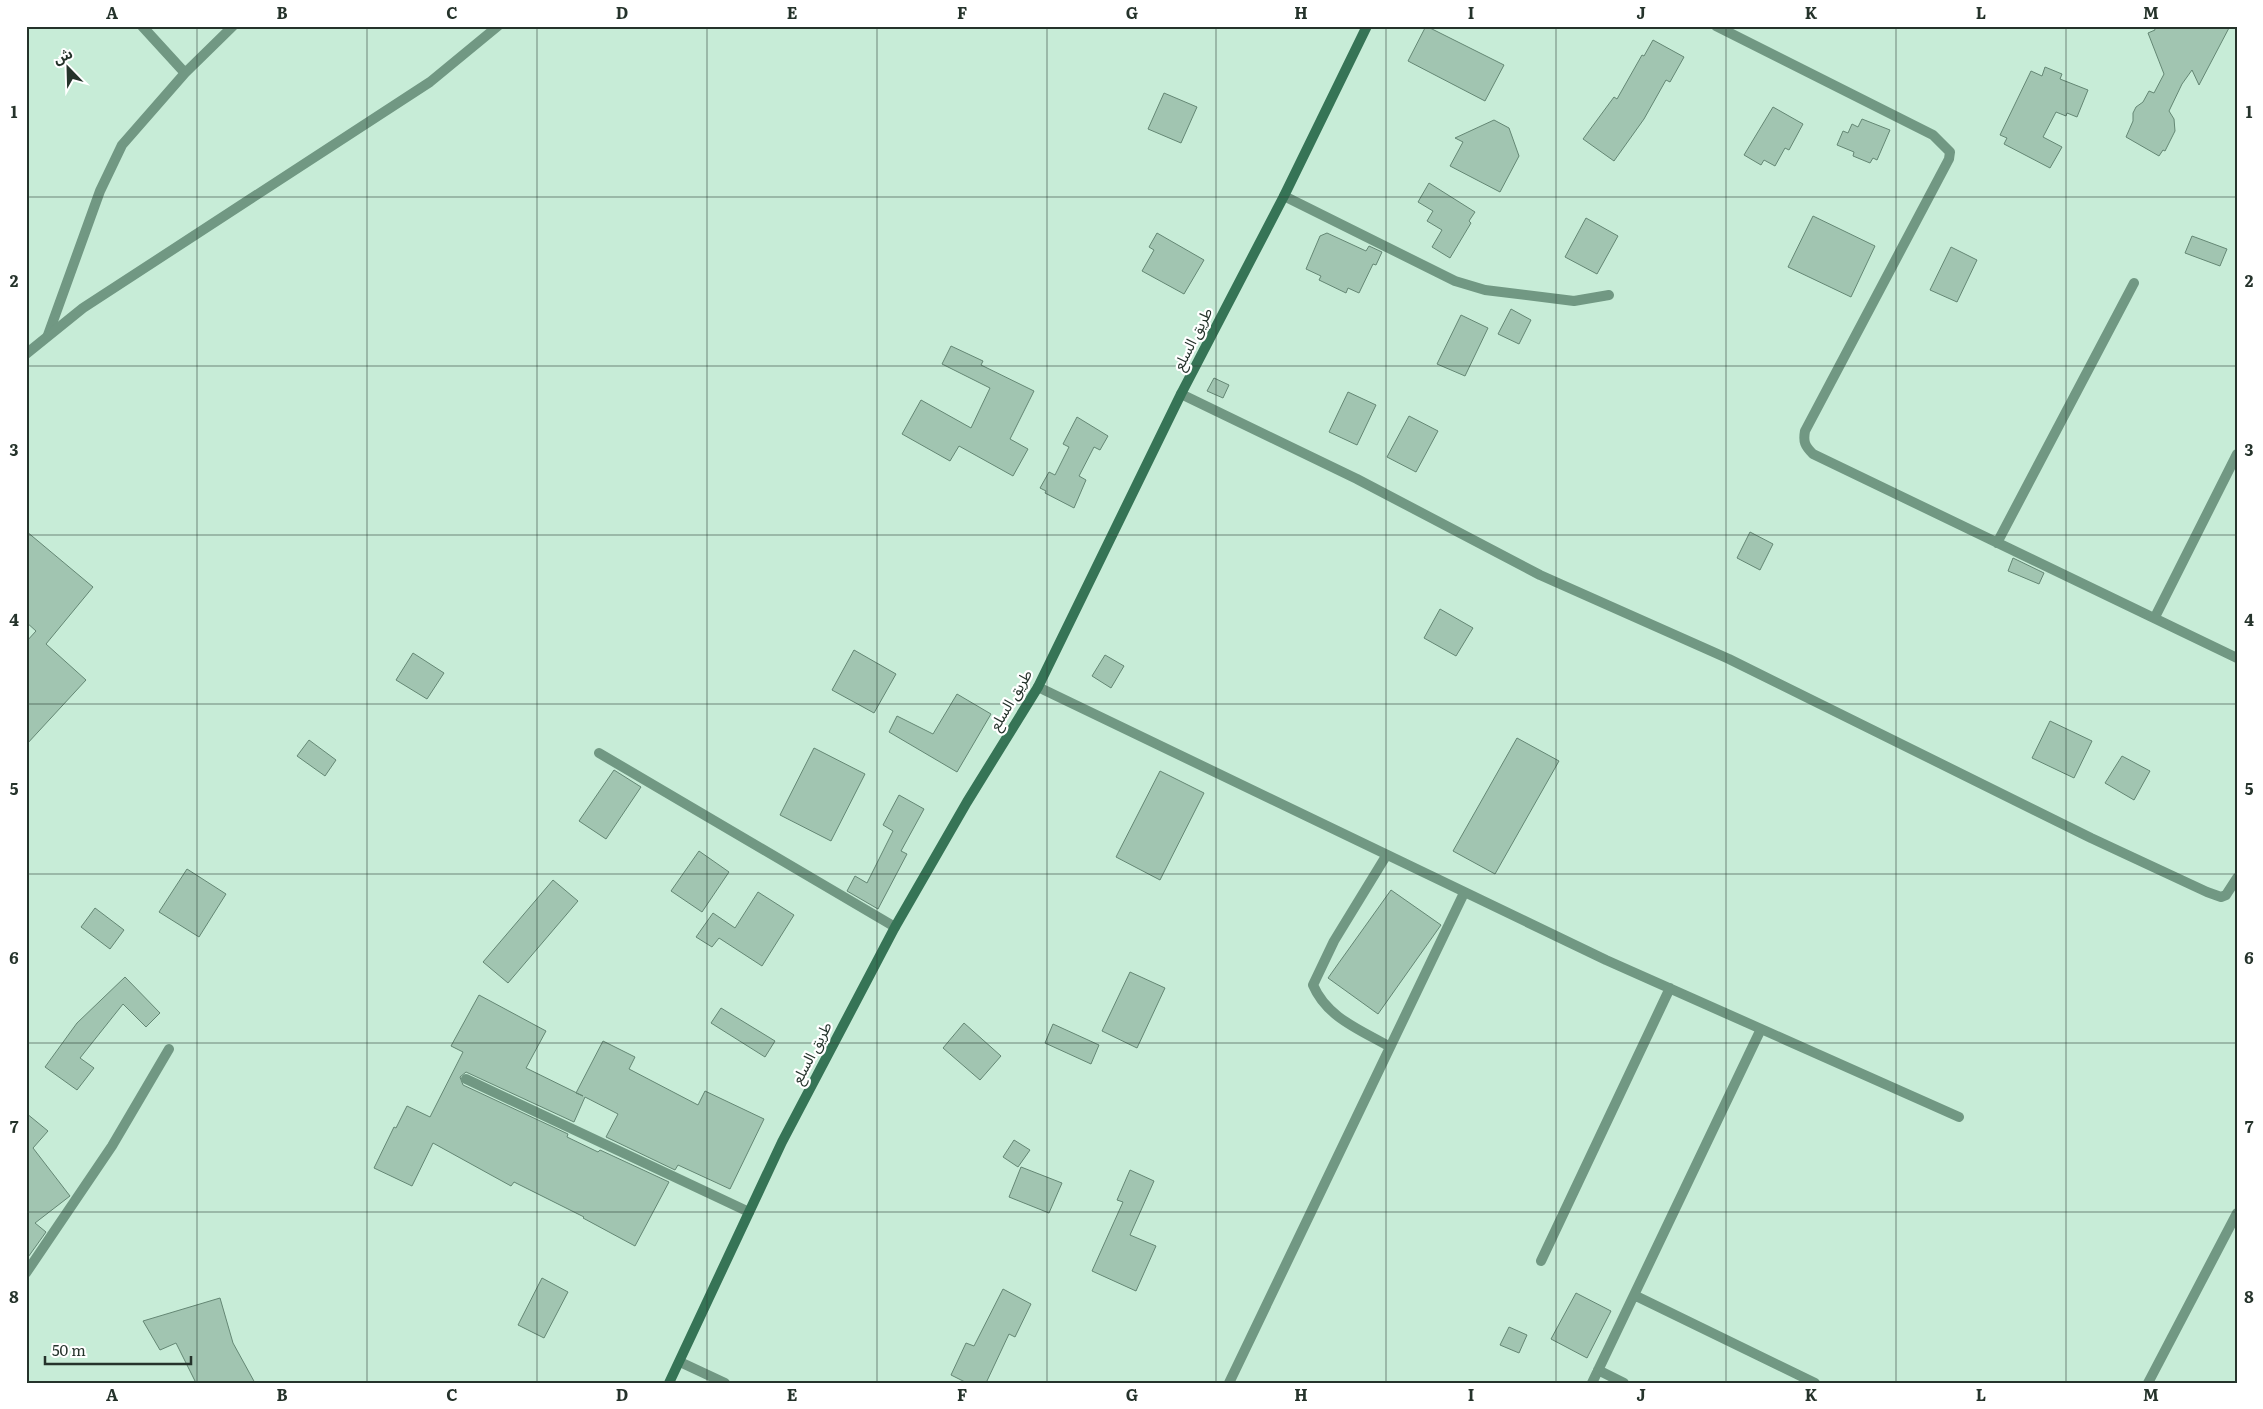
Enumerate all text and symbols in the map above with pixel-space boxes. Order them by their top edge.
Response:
text: A [106,0,118,24]
text: B [276,0,288,24]
text: C [446,0,458,24]
text: D [616,0,628,24]
text: E [787,0,798,24]
text: F [957,0,967,24]
text: G [1126,0,1138,24]
text: H [1294,0,1308,24]
text: I [1468,0,1474,24]
text: J [1636,0,1646,24]
text: K [1805,0,1818,24]
text: L [1976,0,1986,24]
text: M [2143,0,2159,24]
north arrow [42,42,92,92]
text: ش [50,42,75,68]
text: 1 [11,99,18,123]
text: 1 [2246,99,2253,123]
text: 2 [10,268,19,292]
text: 2 [2245,268,2254,292]
street label: طريق السلع [1166,303,1219,375]
text: 3 [10,437,19,461]
text: 3 [2245,437,2254,461]
text: 4 [9,607,19,631]
text: 4 [2244,607,2254,631]
street label: طريق السلع [982,664,1039,735]
text: 5 [10,776,19,800]
text: 5 [2245,776,2254,800]
text: 6 [9,945,19,969]
text: 6 [2244,945,2254,969]
street label: طريق السلع [785,1017,839,1089]
text: 7 [10,1114,19,1138]
text: 7 [2245,1114,2254,1138]
text: 8 [9,1284,19,1308]
text: 8 [2244,1284,2254,1308]
scale bar [45,1334,191,1366]
text: 50 m [52,1338,86,1361]
text: A [106,1382,118,1406]
text: B [276,1382,288,1406]
text: C [446,1382,458,1406]
text: D [616,1382,628,1406]
text: E [787,1382,798,1406]
text: F [957,1382,967,1406]
text: G [1126,1382,1138,1406]
text: H [1294,1382,1308,1406]
text: I [1468,1382,1474,1406]
text: J [1636,1382,1646,1406]
text: K [1805,1382,1818,1406]
text: L [1976,1382,1986,1406]
text: M [2143,1382,2159,1406]

